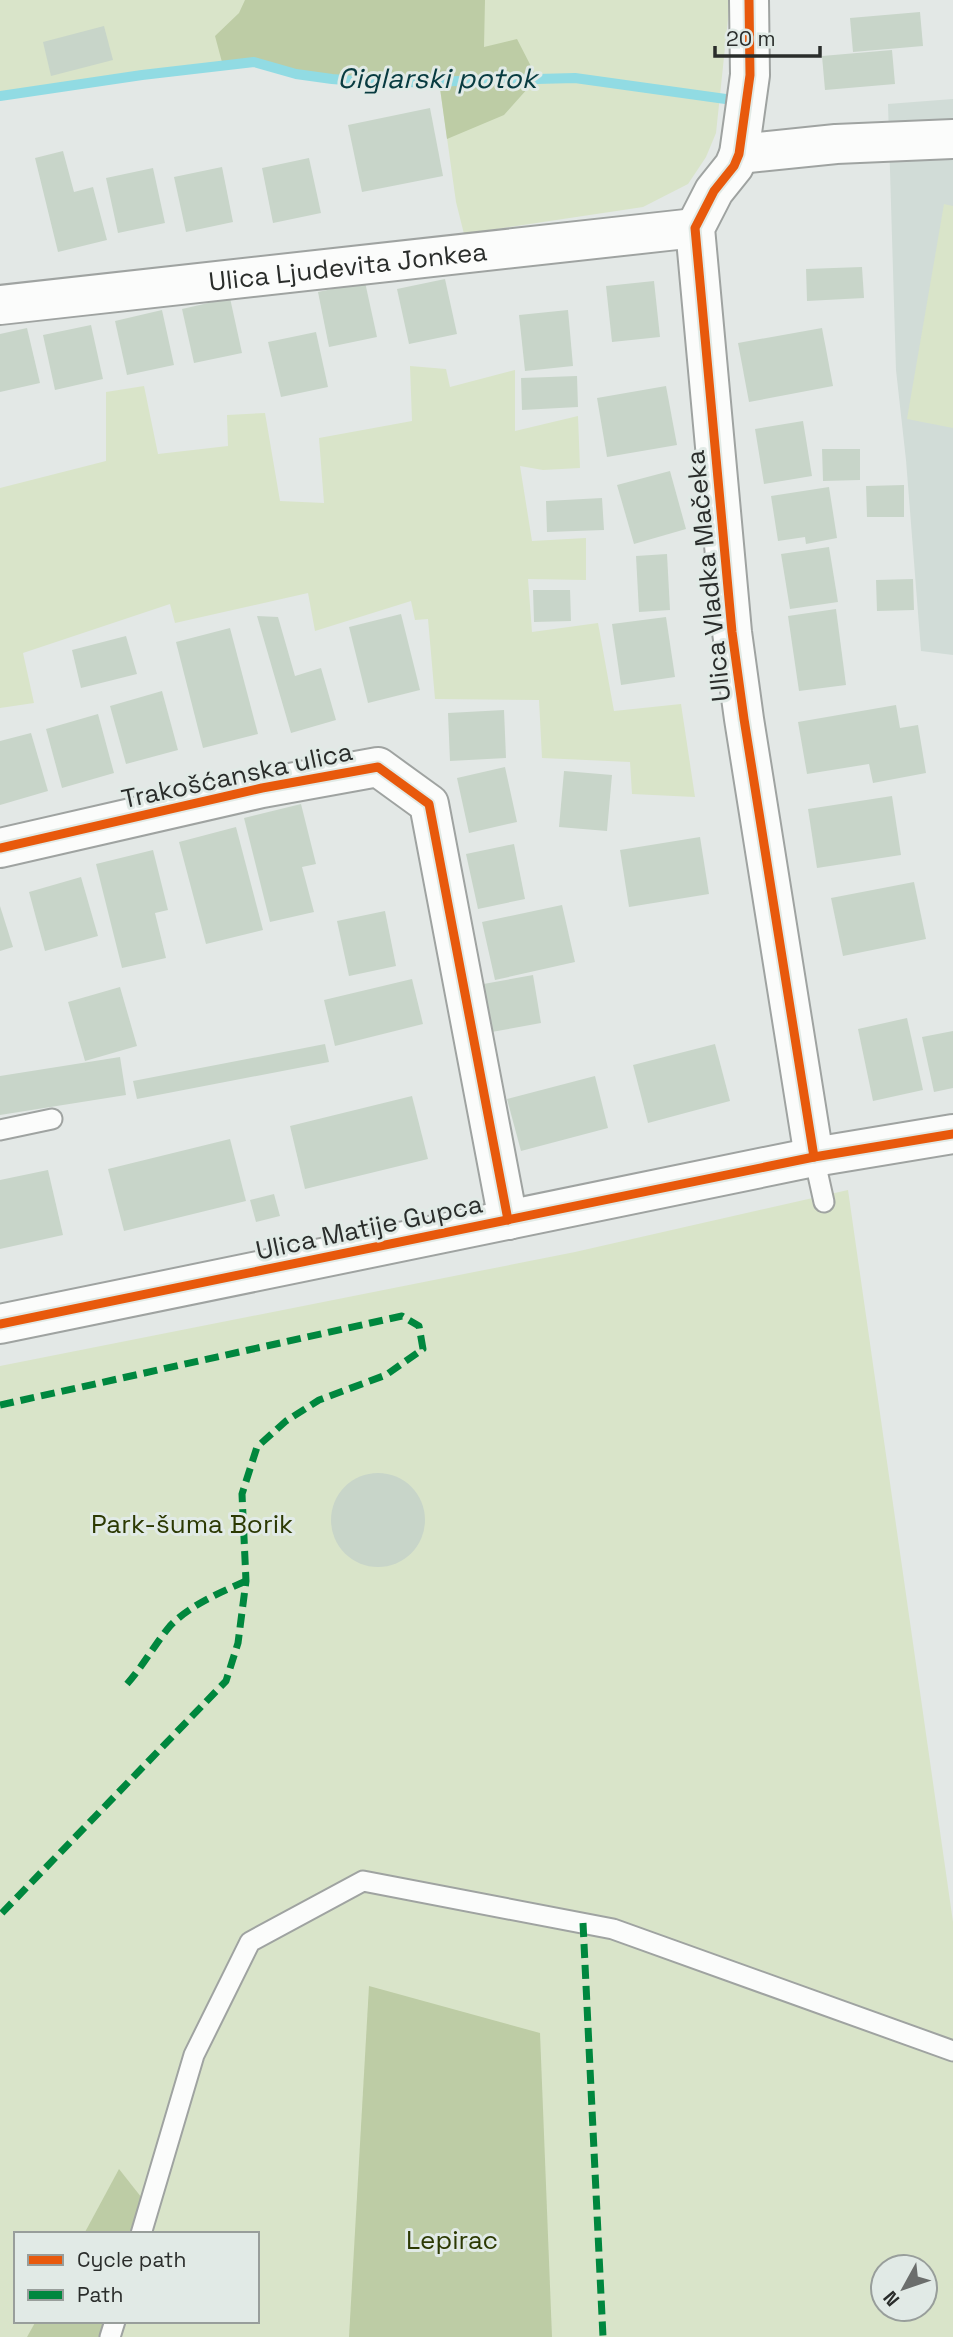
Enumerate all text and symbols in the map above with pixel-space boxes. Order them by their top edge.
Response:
scale bar [715,14,820,58]
text: 20 m [726,25,776,52]
water label: Ciglarski potok [337,60,540,96]
street label: Ulica Ljudevita Jonkea [207,234,489,299]
street label: Ulica Vladka Mačeka [678,449,738,703]
street label: Trakošćanska ulica [118,734,356,816]
street label: Ulica Matije Gupca [252,1186,486,1268]
park label: Park-šuma Borik [91,1507,293,1541]
park label: Lepirac [406,2223,498,2257]
legend [14,2232,259,2323]
text: Cycle path [77,2246,186,2273]
north arrow [869,2253,939,2323]
text: Path [77,2281,123,2308]
text: N [878,2286,905,2312]

